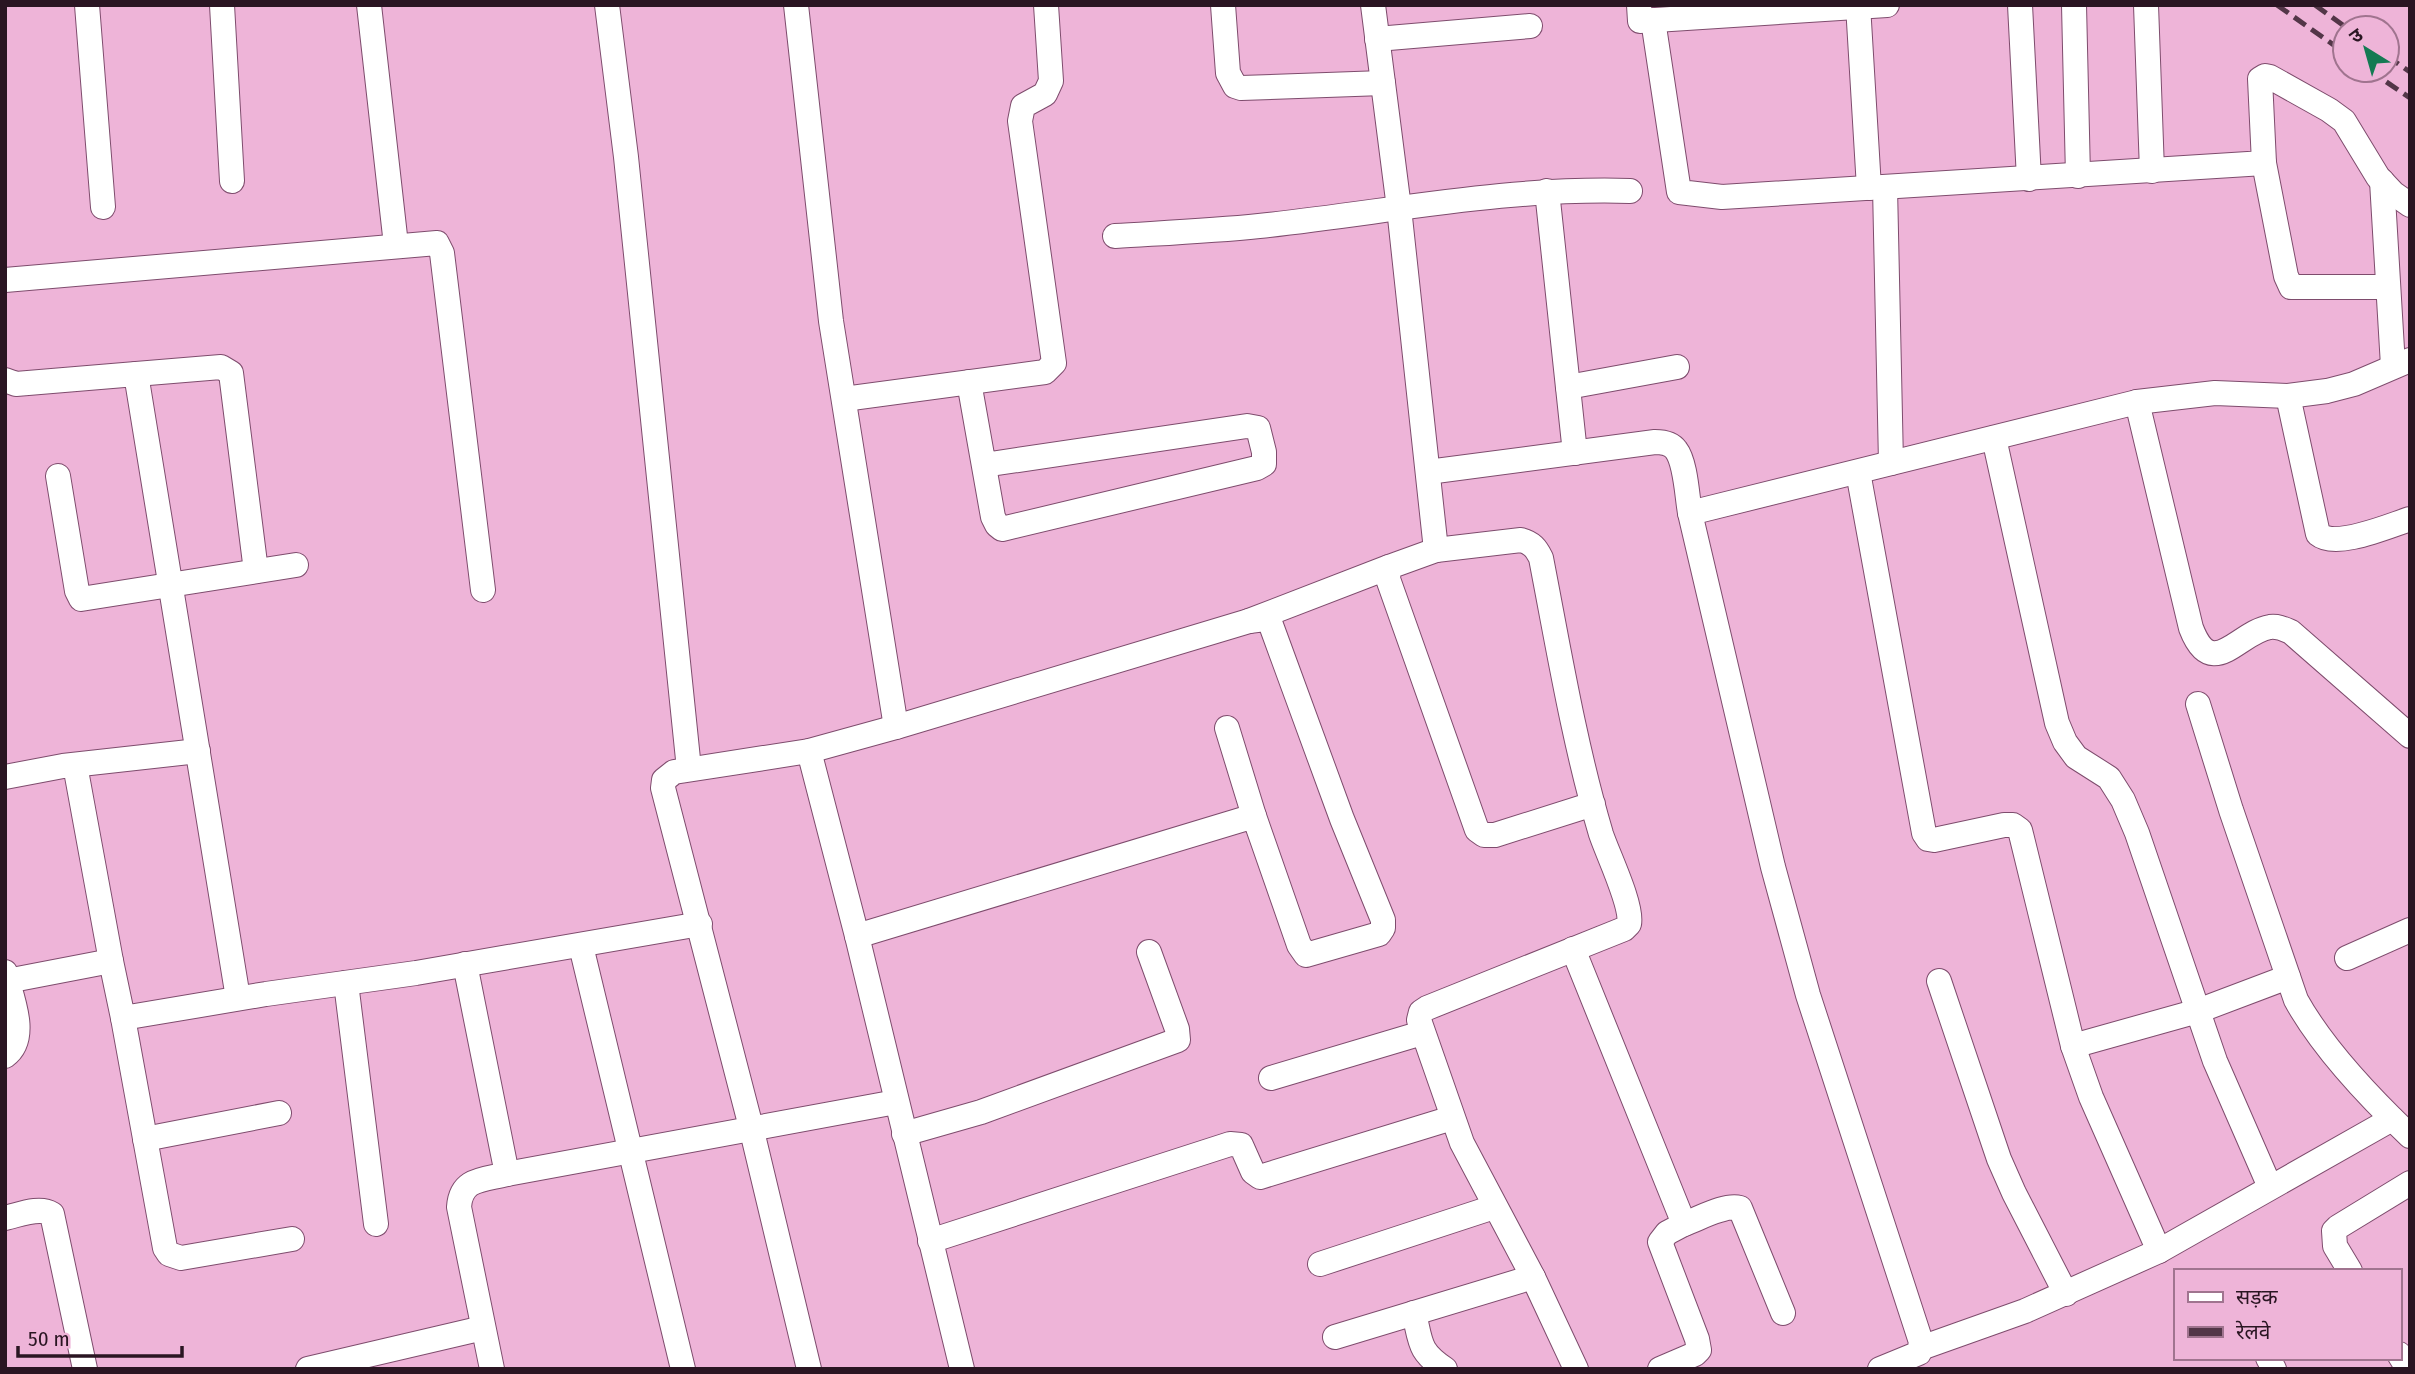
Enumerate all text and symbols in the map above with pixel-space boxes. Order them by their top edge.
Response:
north arrow [2331,14,2401,84]
text: उ [2345,23,2368,48]
legend [2174,1269,2401,1360]
text: सड़क [2236,1284,2278,1310]
scale bar [18,1314,182,1358]
text: रेलवे [2235,1319,2271,1345]
text: 50 m [28,1326,70,1352]

